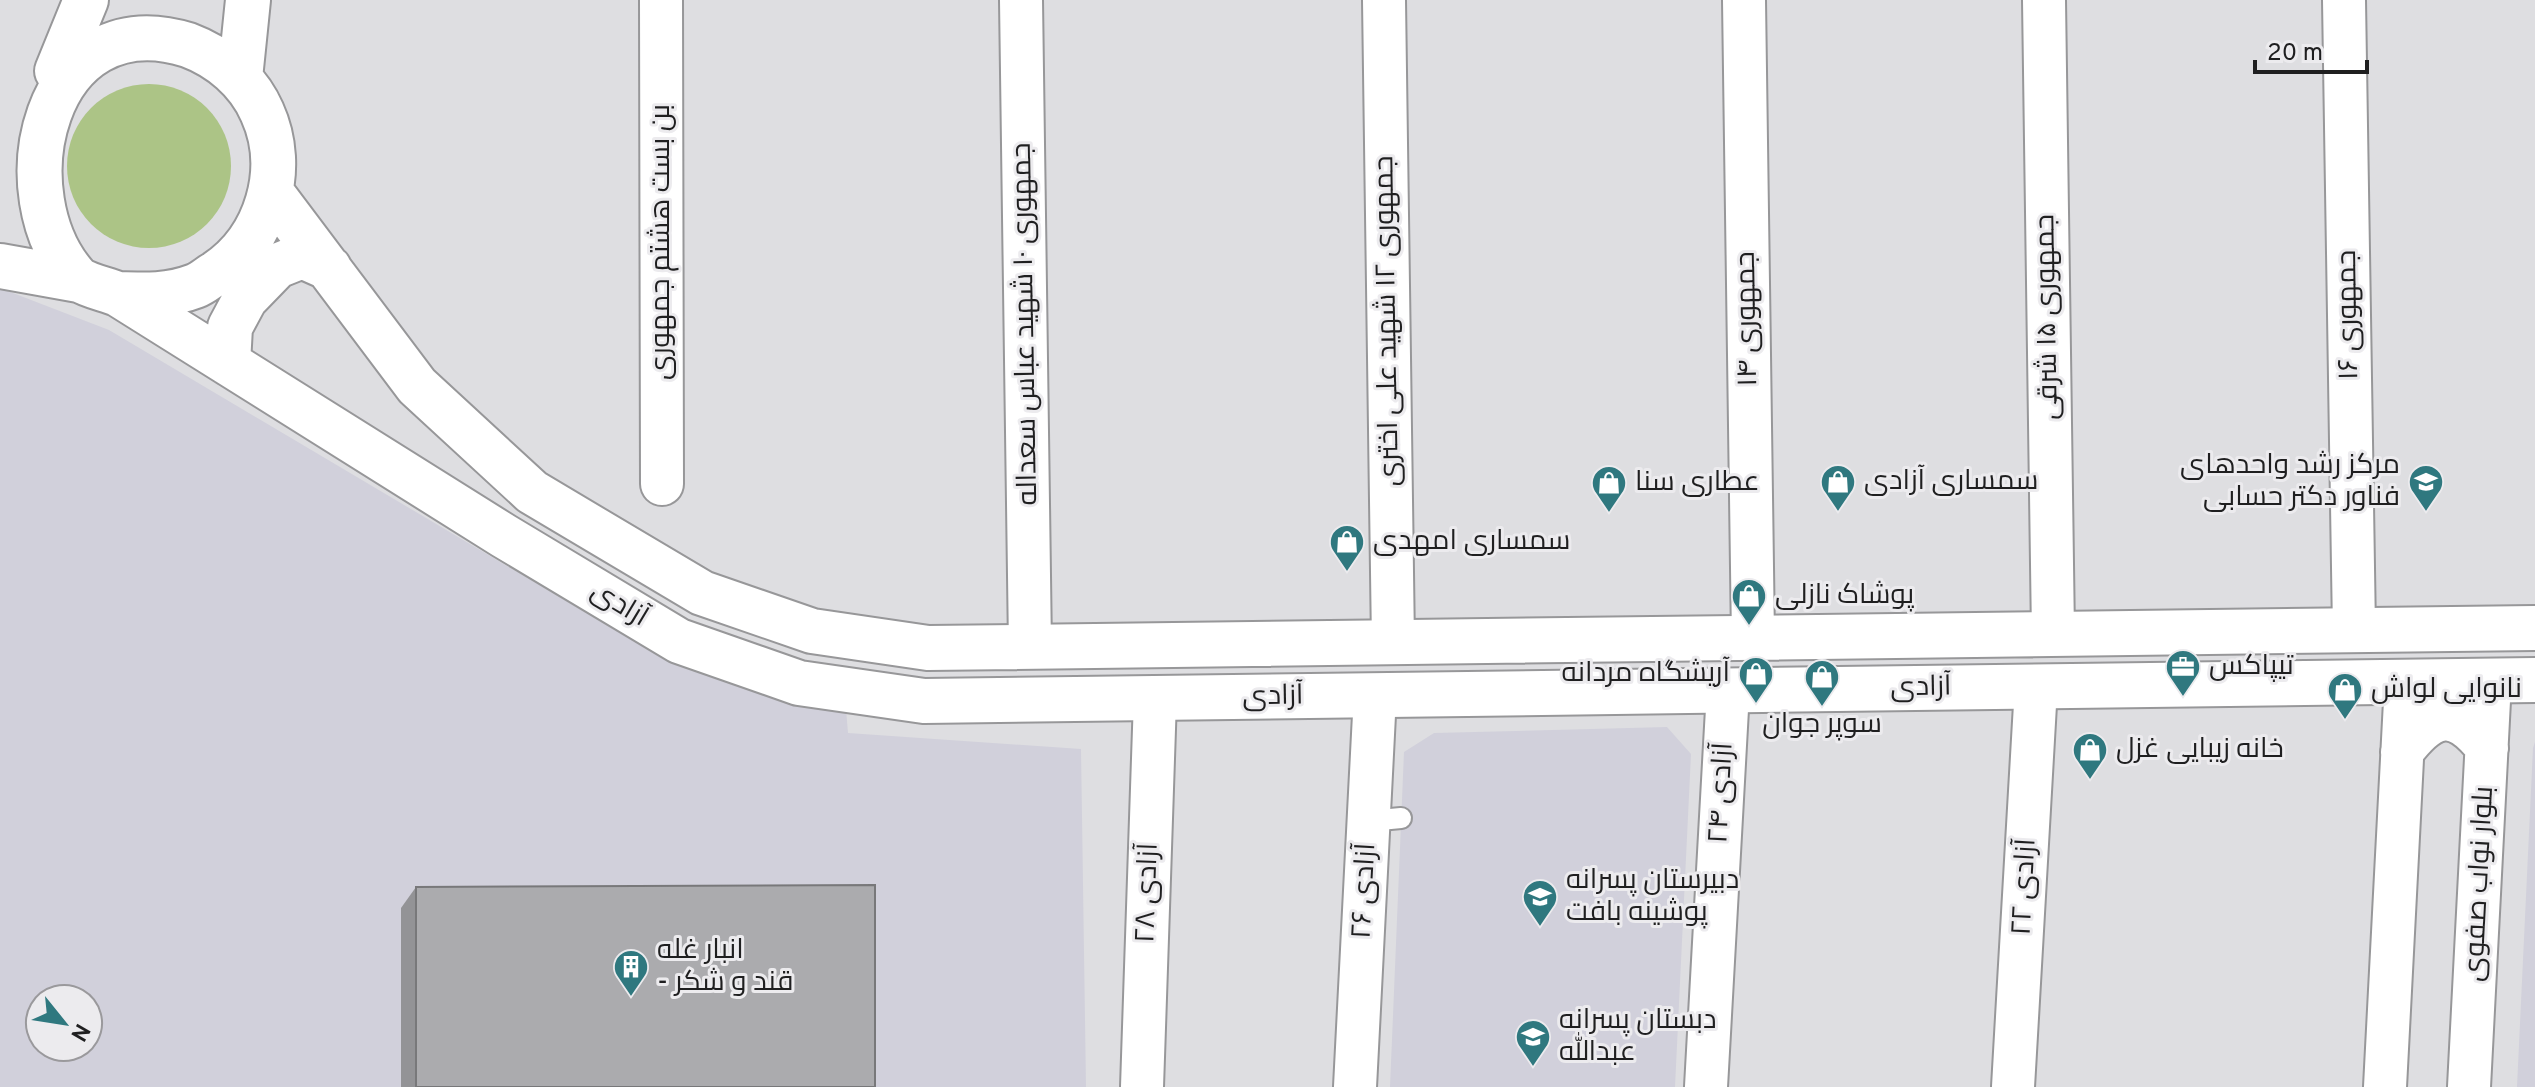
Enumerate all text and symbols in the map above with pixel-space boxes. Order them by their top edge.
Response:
scale bar [2255,24,2367,74]
text: 20 m [2267,39,2323,69]
street label: بن بست هشتم جمهوری [644,104,680,380]
street label: جمهوری ۱۰ شهید عباس سعداله [1005,142,1047,506]
street label: جمهوری ۱۲ شهید علی اختری [1367,155,1409,487]
street label: جمهوری ۱۵ شرقی [2028,214,2068,420]
street label: جمهوری ۱۶ [2330,250,2368,380]
street label: جمهوری ۱۴ [1729,251,1767,387]
place label: مرکز رشد واحدهای فناور دکتر حسابی [2180,448,2400,516]
shop icon: سمساری آزادی [1819,463,1857,513]
school or university icon: مرکز رشد واحدهای فناور دکتر حسابی [2407,463,2445,513]
shop icon: عطاری سنا [1590,464,1628,514]
place label: سمساری آزادی [1864,464,2038,500]
place label: عطاری سنا [1635,465,1760,501]
shop icon: سمساری امهدی [1328,523,1366,573]
place label: سمساری امهدی [1373,524,1571,560]
street label: آزادی [584,574,655,636]
shop icon: پوشاک نازلی [1730,577,1768,627]
place label: پوشاک نازلی [1775,578,1915,614]
office icon: تیپاکس [2164,648,2202,698]
place label: تیپاکس [2209,649,2294,685]
shop icon: آریشگاه مردانه [1737,655,1775,705]
place label: آریشگاه مردانه [1561,656,1730,692]
shop icon: سوپر جوان [1803,658,1841,708]
street label: آزادی [1890,669,1952,707]
shop icon: نانوایی لواش [2326,671,2364,721]
place label: نانوایی لواش [2371,672,2522,708]
street label: آزادی [1242,678,1304,716]
place label: سوپر جوان [1762,707,1882,743]
shop icon: خانه زیبایی غزل [2071,731,2109,781]
place label: خانه زیبایی غزل [2116,732,2284,768]
street label: آزادی ۲۴ [1701,741,1743,844]
street label: بلوار نواب صفوی [2457,785,2503,983]
street label: آزادی ۲۲ [2004,837,2046,936]
street label: آزادی ۲۸ [1128,842,1168,944]
street label: آزادی ۲۶ [1345,842,1386,940]
place label: دبیرستان پسرانه پوشینه بافت [1566,863,1739,931]
school or university icon: دبیرستان پسرانه پوشینه بافت [1521,878,1559,928]
place label: انبار غله - قند و شکر [657,933,793,1001]
building icon: انبار غله - قند و شکر [612,948,650,998]
north arrow [24,983,104,1063]
place label: دبستان پسرانه عبدالله [1559,1003,1716,1071]
text: N [64,1018,95,1045]
school or university icon: دبستان پسرانه عبدالله [1514,1018,1552,1068]

